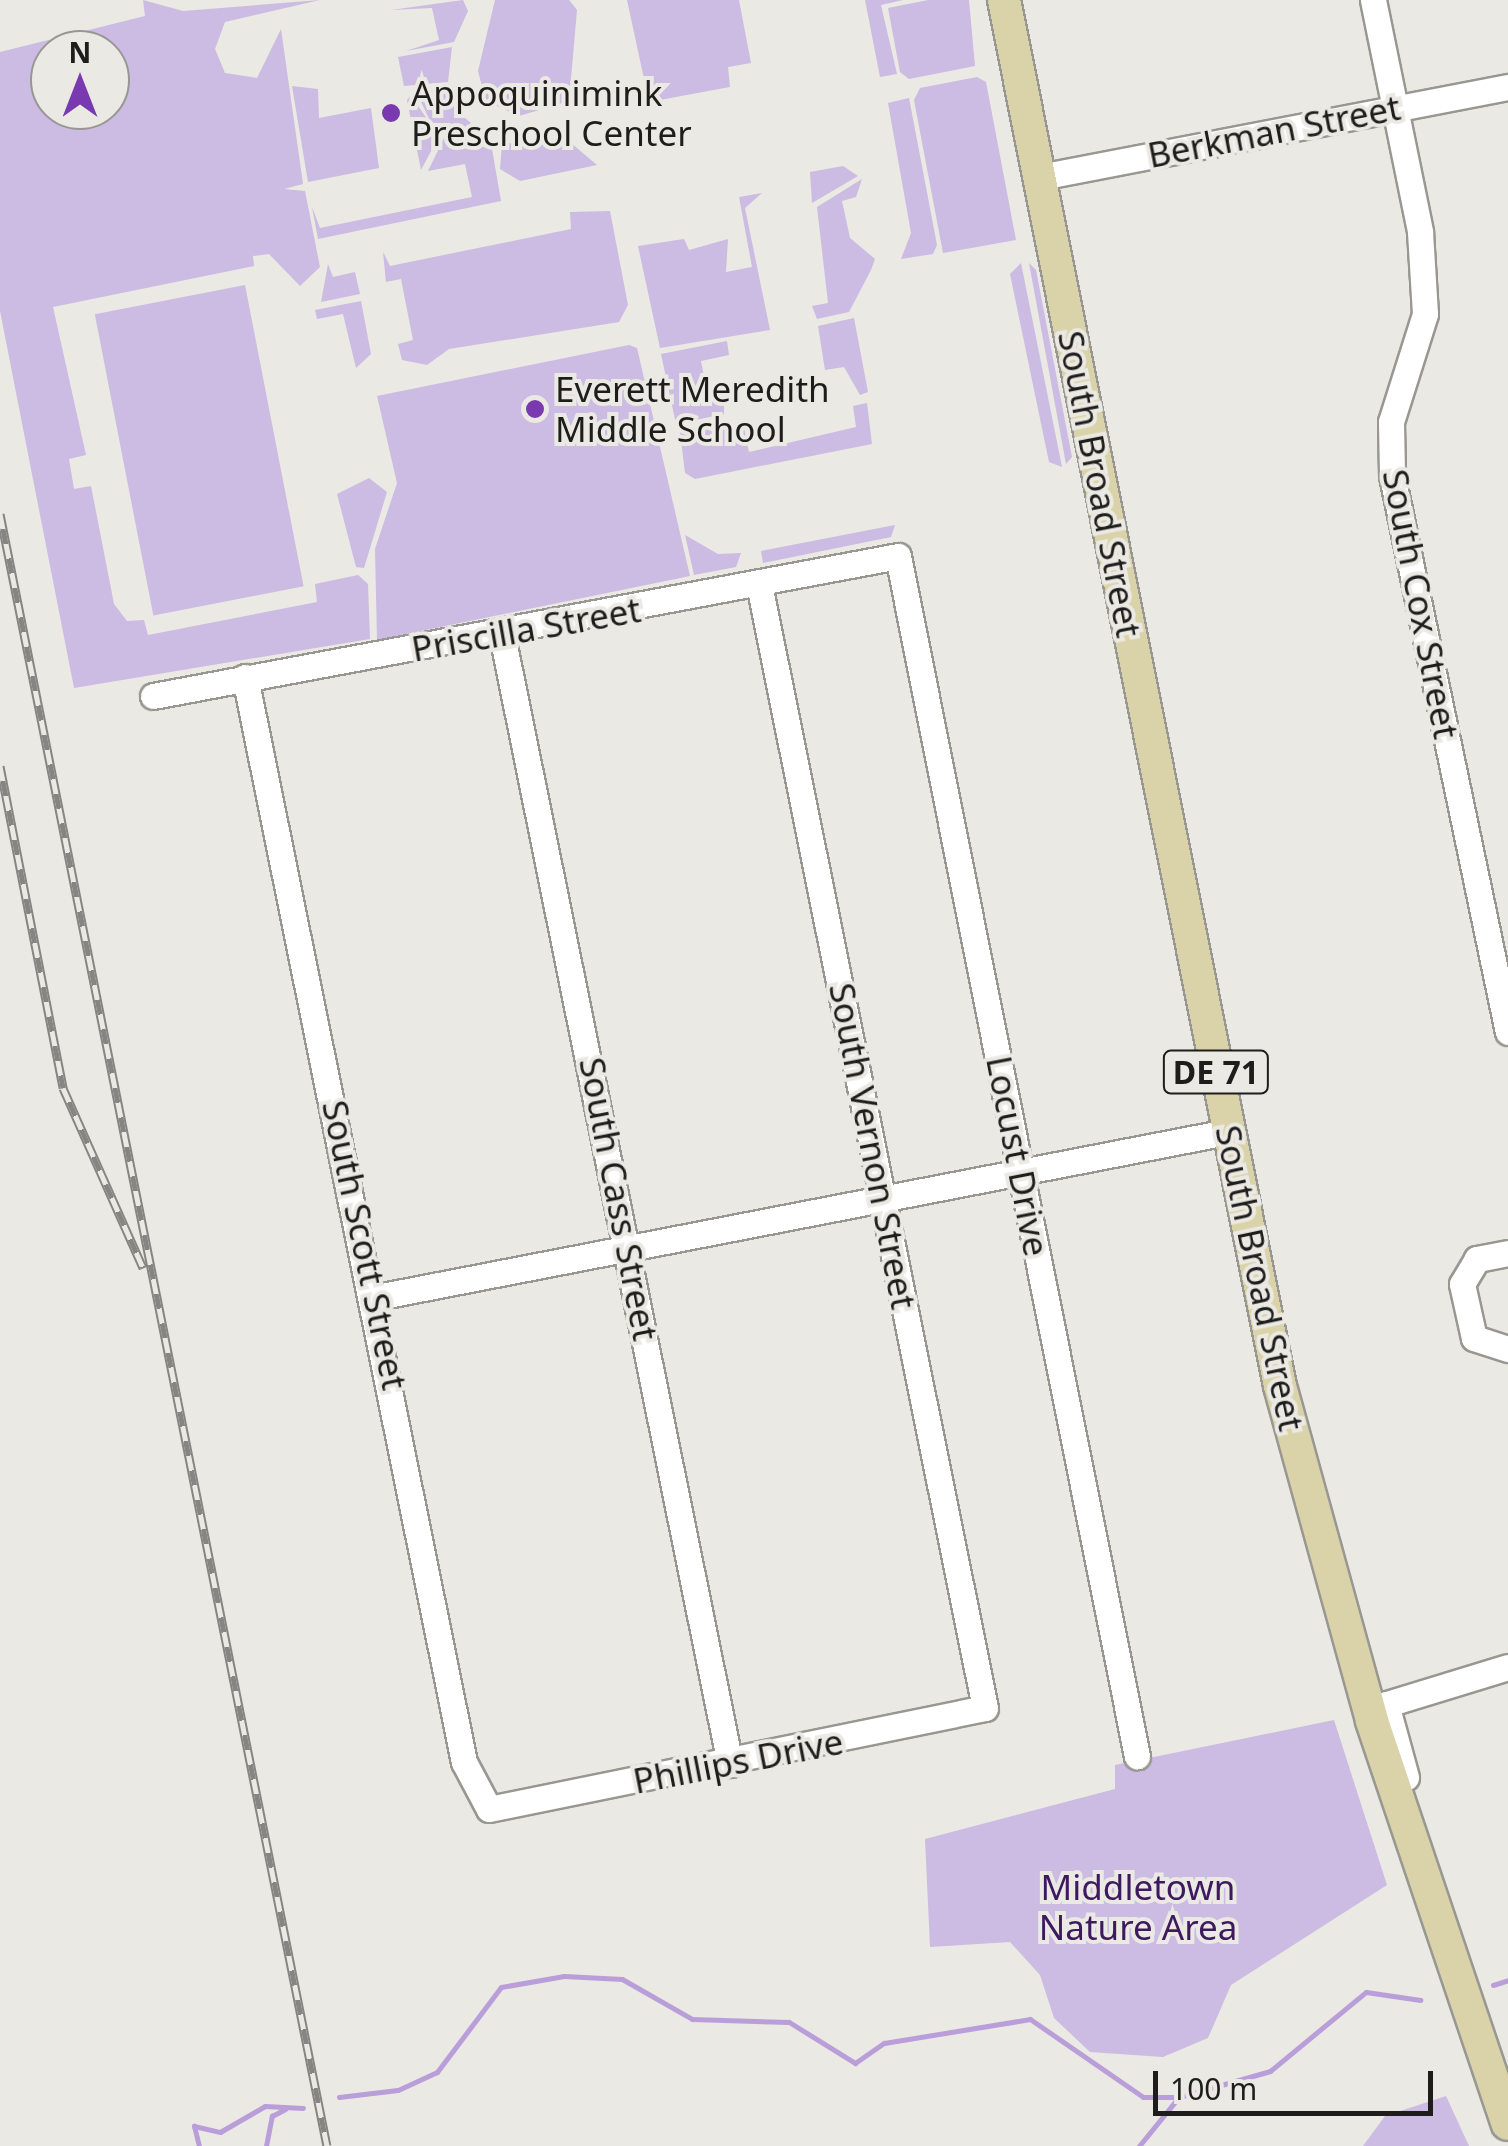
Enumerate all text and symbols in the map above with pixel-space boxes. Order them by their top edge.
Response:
north arrow [30,30,130,130]
text: N [69,33,91,71]
place label: Appoquinimink Preschool Center [411,72,692,154]
street label: Berkman Street [1144,86,1404,176]
marker: Appoquinimink Preschool Center [380,102,402,124]
street label: South Broad Street [1050,327,1150,641]
place label: Everett Meredith Middle School [555,368,830,450]
marker: Everett Meredith Middle School [524,398,546,420]
street label: South Cox Street [1374,466,1468,742]
street label: Priscilla Street [408,588,644,670]
street label: South Vernon Street [821,979,925,1313]
road number: DE 71 [1161,1045,1271,1099]
street label: Locust Drive [978,1052,1058,1260]
street label: South Cass Street [571,1054,667,1344]
street label: South Scott Street [314,1097,416,1393]
street label: South Broad Street [1207,1122,1313,1434]
street label: Phillips Drive [630,1720,846,1802]
park label: Middletown Nature Area [1039,1866,1237,1948]
scale bar [1158,2051,1438,2113]
text: 100 m [1170,2068,1257,2109]

